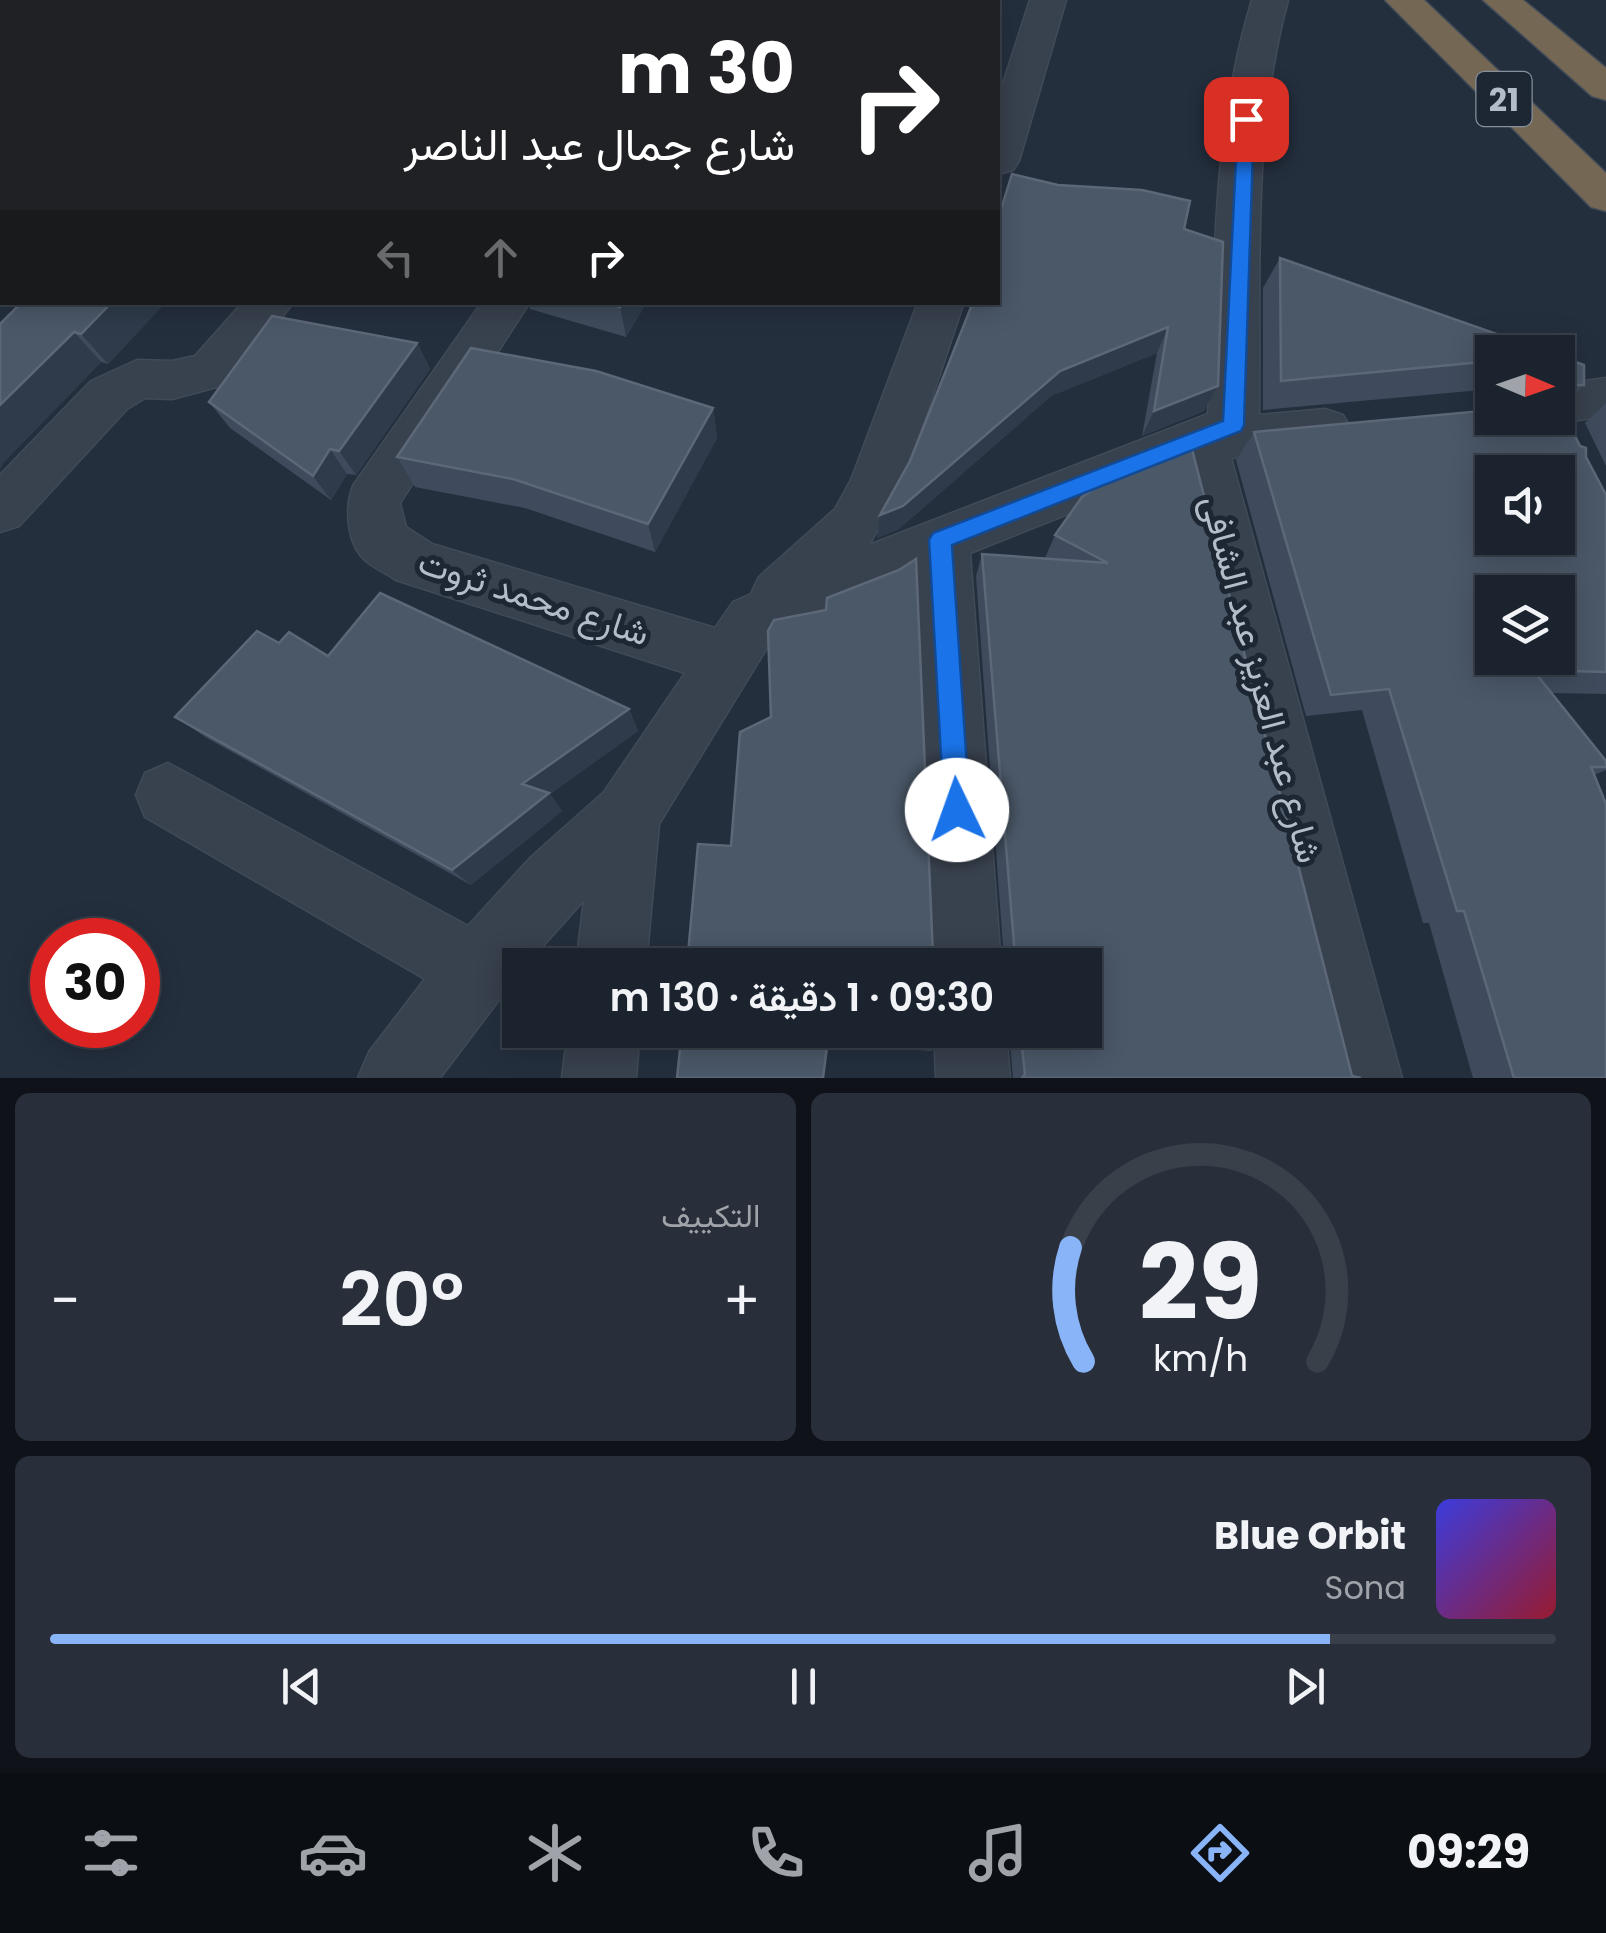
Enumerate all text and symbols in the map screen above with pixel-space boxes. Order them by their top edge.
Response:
text: 30 m [618,19,795,118]
icon: right [830,40,960,170]
road number: 21 [1476,72,1532,126]
pin [1204,77,1289,162]
icon: arrive [1219,92,1274,147]
text: شارع جمال عبد الناصر [404,113,795,176]
icon: left [368,230,423,285]
icon: ahead [473,230,528,285]
icon: right [578,230,633,285]
north arrow [1475,335,1575,435]
map controls [1475,335,1575,675]
button: sound [1475,455,1575,555]
street label: شارع عبد العزيز عبد الشافى [1189,490,1335,868]
street label: شارع محمد ثروت [412,537,656,657]
button: layers [1475,575,1575,675]
position arrow [905,758,1009,862]
speed limit sign: 30 [30,918,160,1048]
text: 09:30 · 1 دقيقة · 130 m [610,971,994,1024]
text: التكييف [661,1193,761,1238]
text: 29 [1139,1210,1262,1355]
text: 20° [339,1247,464,1352]
text: − [50,1262,80,1339]
text: + [723,1262,760,1339]
text: km/h [1153,1333,1248,1384]
text: Blue Orbit [1214,1509,1406,1562]
text: Sona [1325,1565,1406,1610]
icon: previous [274,1659,329,1714]
icon: pause [776,1659,831,1714]
icon: next [1278,1659,1333,1714]
icon: filters [76,1818,146,1888]
icon: car [298,1818,368,1888]
icon: climate [520,1818,590,1888]
icon: phone [741,1818,811,1888]
icon: music [963,1818,1033,1888]
icon: directions [1185,1818,1255,1888]
text: 09:29 [1407,1821,1530,1884]

